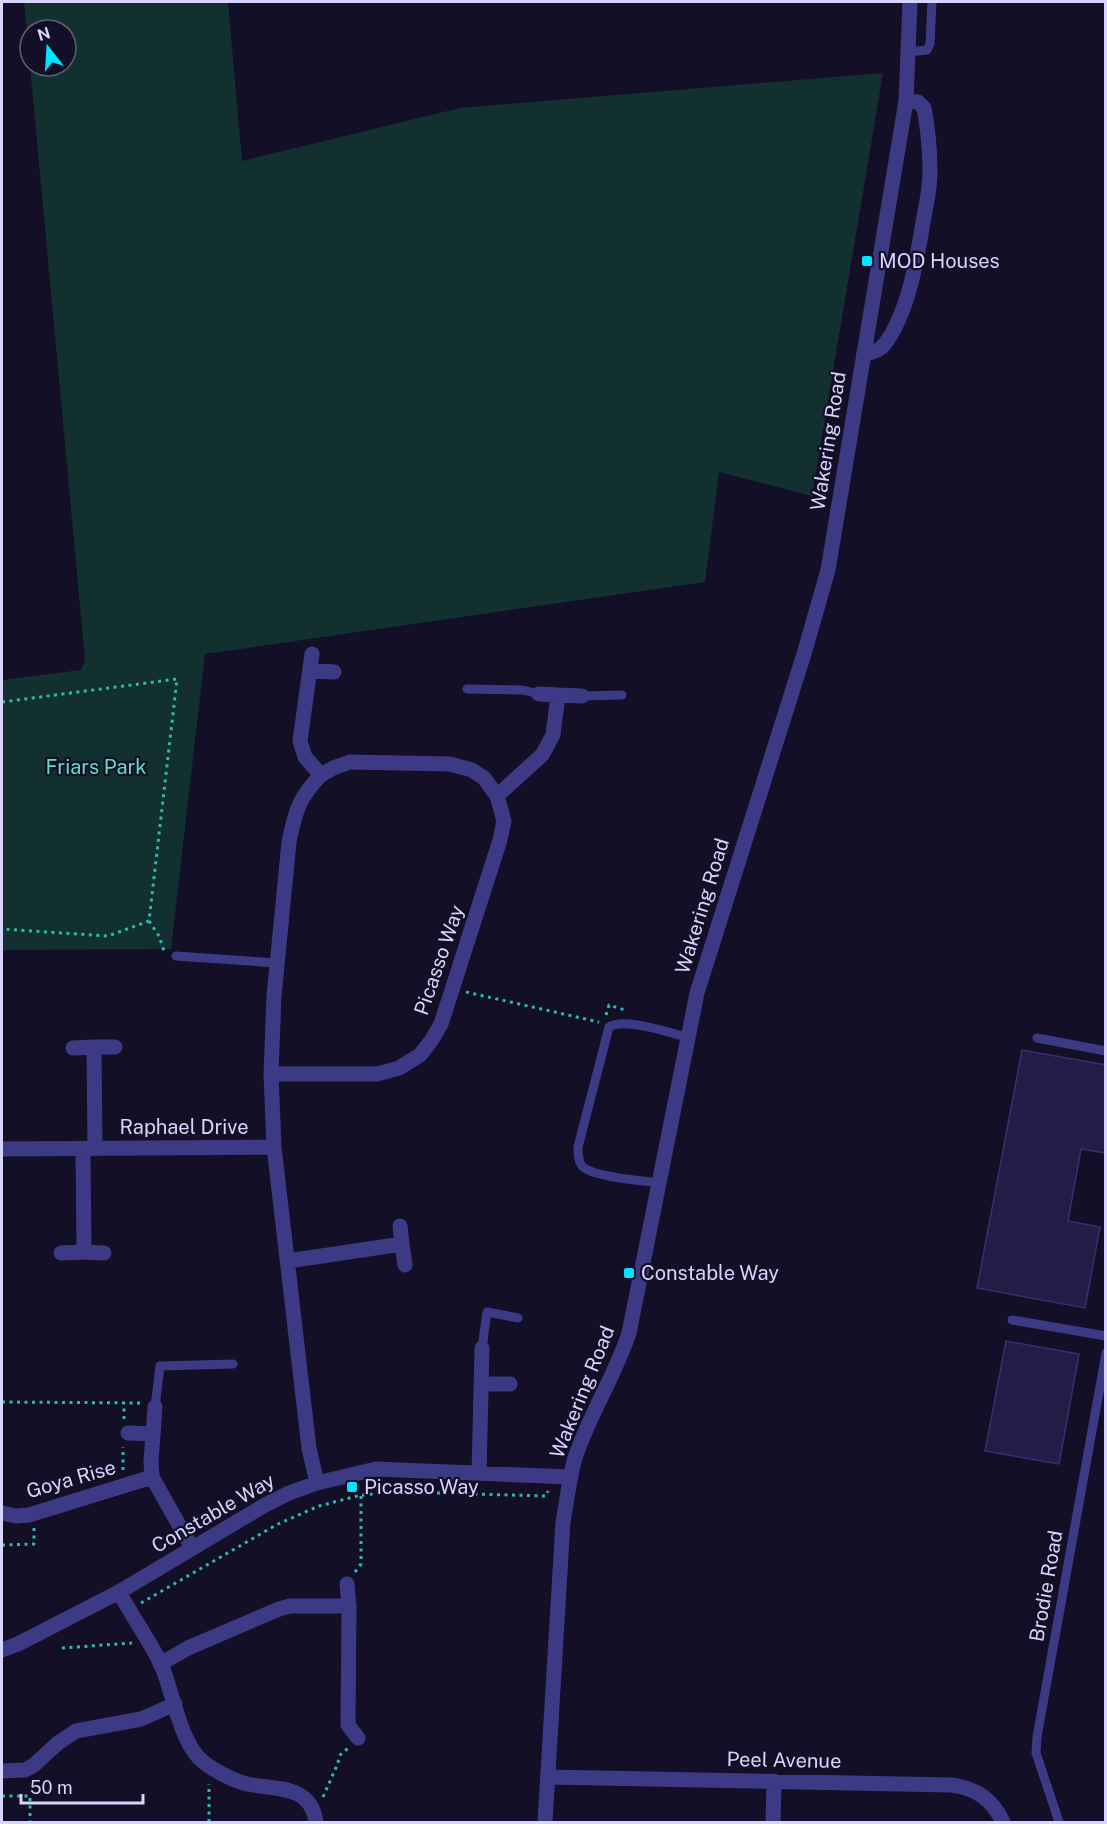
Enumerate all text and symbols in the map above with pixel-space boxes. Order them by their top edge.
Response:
north arrow [18,18,78,78]
text: N [35,23,53,45]
place label: MOD Houses [879,249,1000,273]
marker: MOD Houses [860,254,874,268]
street label: Wakering Road [805,370,851,512]
park label: Friars Park [45,755,147,779]
street label: Wakering Road [670,835,734,977]
street label: Picasso Way [409,902,469,1018]
street label: Raphael Drive [120,1115,248,1139]
place label: Constable Way [641,1261,779,1285]
marker: Constable Way [622,1266,636,1280]
street label: Wakering Road [545,1322,619,1462]
street label: Goya Rise [23,1455,119,1503]
street label: Constable Way [147,1468,279,1558]
place label: Picasso Way [364,1475,479,1499]
marker: Picasso Way [345,1480,359,1494]
street label: Brodie Road [1024,1528,1068,1644]
street label: Peel Avenue [726,1747,842,1773]
scale bar [21,1767,142,1805]
text: 50 m [30,1777,73,1798]

